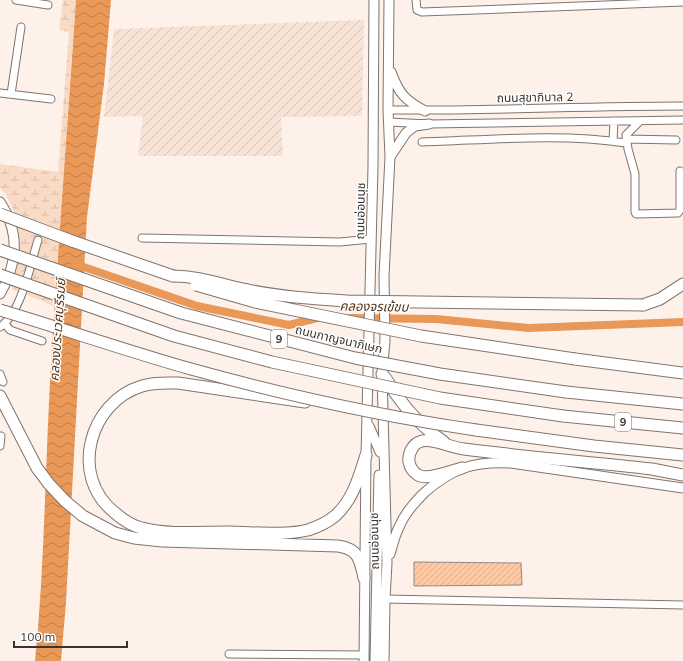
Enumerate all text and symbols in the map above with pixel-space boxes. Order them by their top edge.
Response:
street label: ถนนสุขาภิบาล 2 [496,89,574,105]
street label: ถนนอ่อนนุช [352,182,368,240]
water label: คลองประเวศบุรีรมย์ [45,275,70,382]
water label: คลองจรเข้ขบ [339,297,410,315]
street label: ถนนกาญจนาภิเษก [294,322,384,356]
road number: 9 [271,330,287,348]
road number: 9 [615,413,631,431]
street label: ถนนอ่อนนุช [366,512,382,570]
scale bar [14,623,127,649]
text: 100 m [20,629,55,644]

